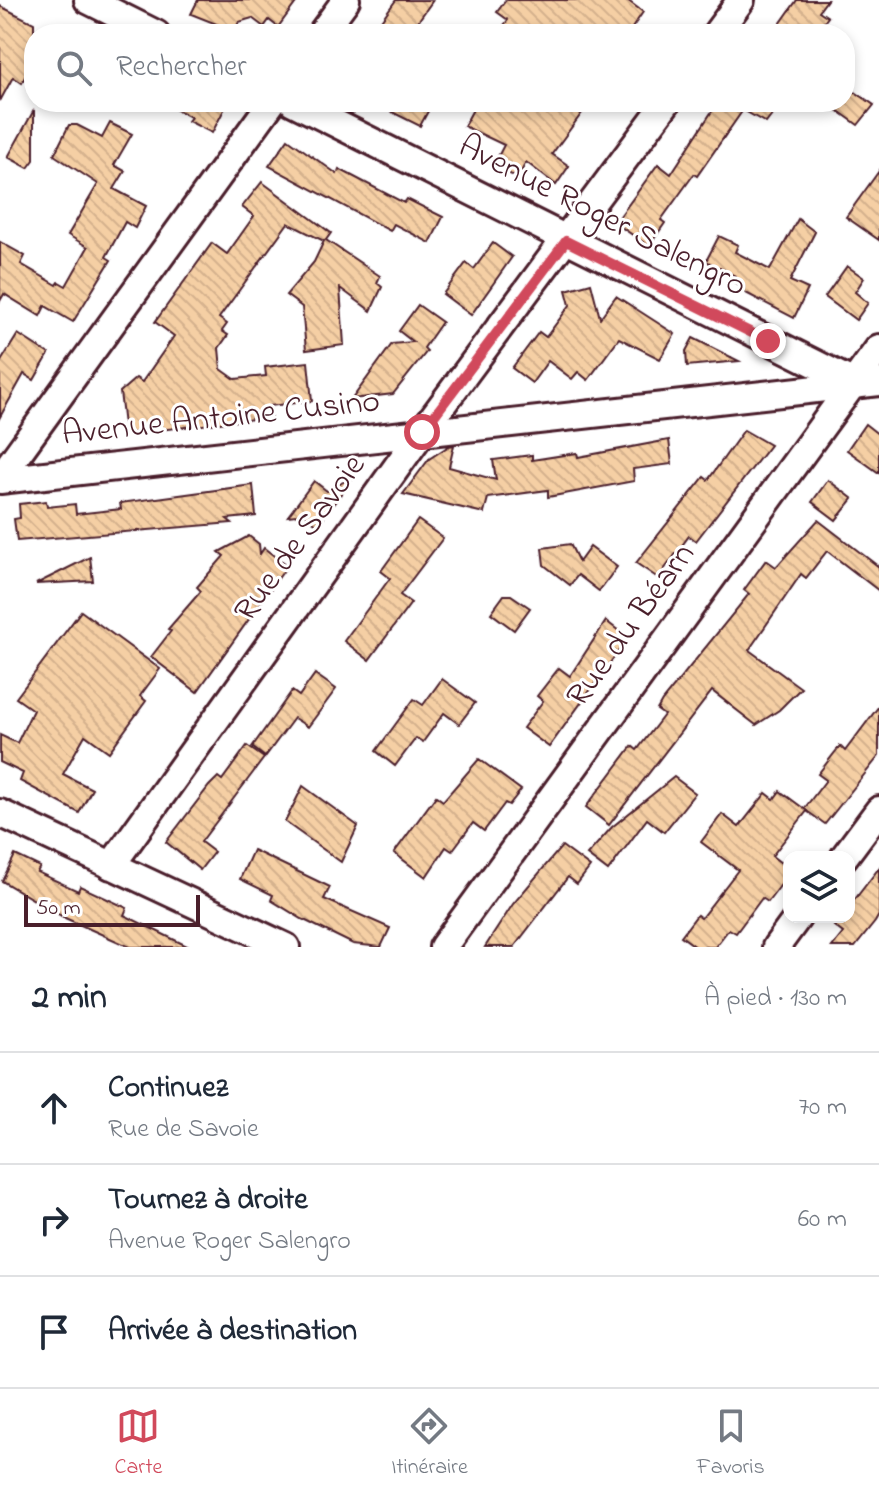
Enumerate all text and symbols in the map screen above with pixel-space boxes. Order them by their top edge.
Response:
search box [24,24,855,112]
icon: search [52,46,96,90]
text: Rechercher [116,46,247,90]
street label: Avenue Roger Salengro [449,123,755,311]
route end [750,323,786,359]
street label: Avenue Antoine Cusino [60,377,382,461]
route start [404,414,440,450]
street label: Rue de Savoie [223,444,380,633]
street label: Rue du Béarn [555,533,709,719]
map controls [783,851,855,923]
button: layers [783,851,855,923]
scale bar [24,891,200,927]
text: 50 m [36,893,81,925]
text: 2 min [32,974,107,1024]
text: À pied · 130 m [704,980,847,1018]
text: Continuez [108,1067,228,1111]
icon: ahead [32,1086,76,1130]
text: 70 m [798,1089,847,1127]
text: Rue de Savoie [108,1111,259,1149]
text: Tournez à droite [108,1179,308,1223]
icon: right [32,1198,76,1242]
text: 60 m [798,1201,847,1239]
text: Avenue Roger Salengro [108,1223,351,1261]
icon: arrive [32,1310,76,1354]
text: Arrivée à destination [108,1310,357,1354]
tab: Carte [114,1404,162,1484]
tab: Itinéraire [391,1404,468,1484]
tab: Favoris [697,1404,765,1484]

